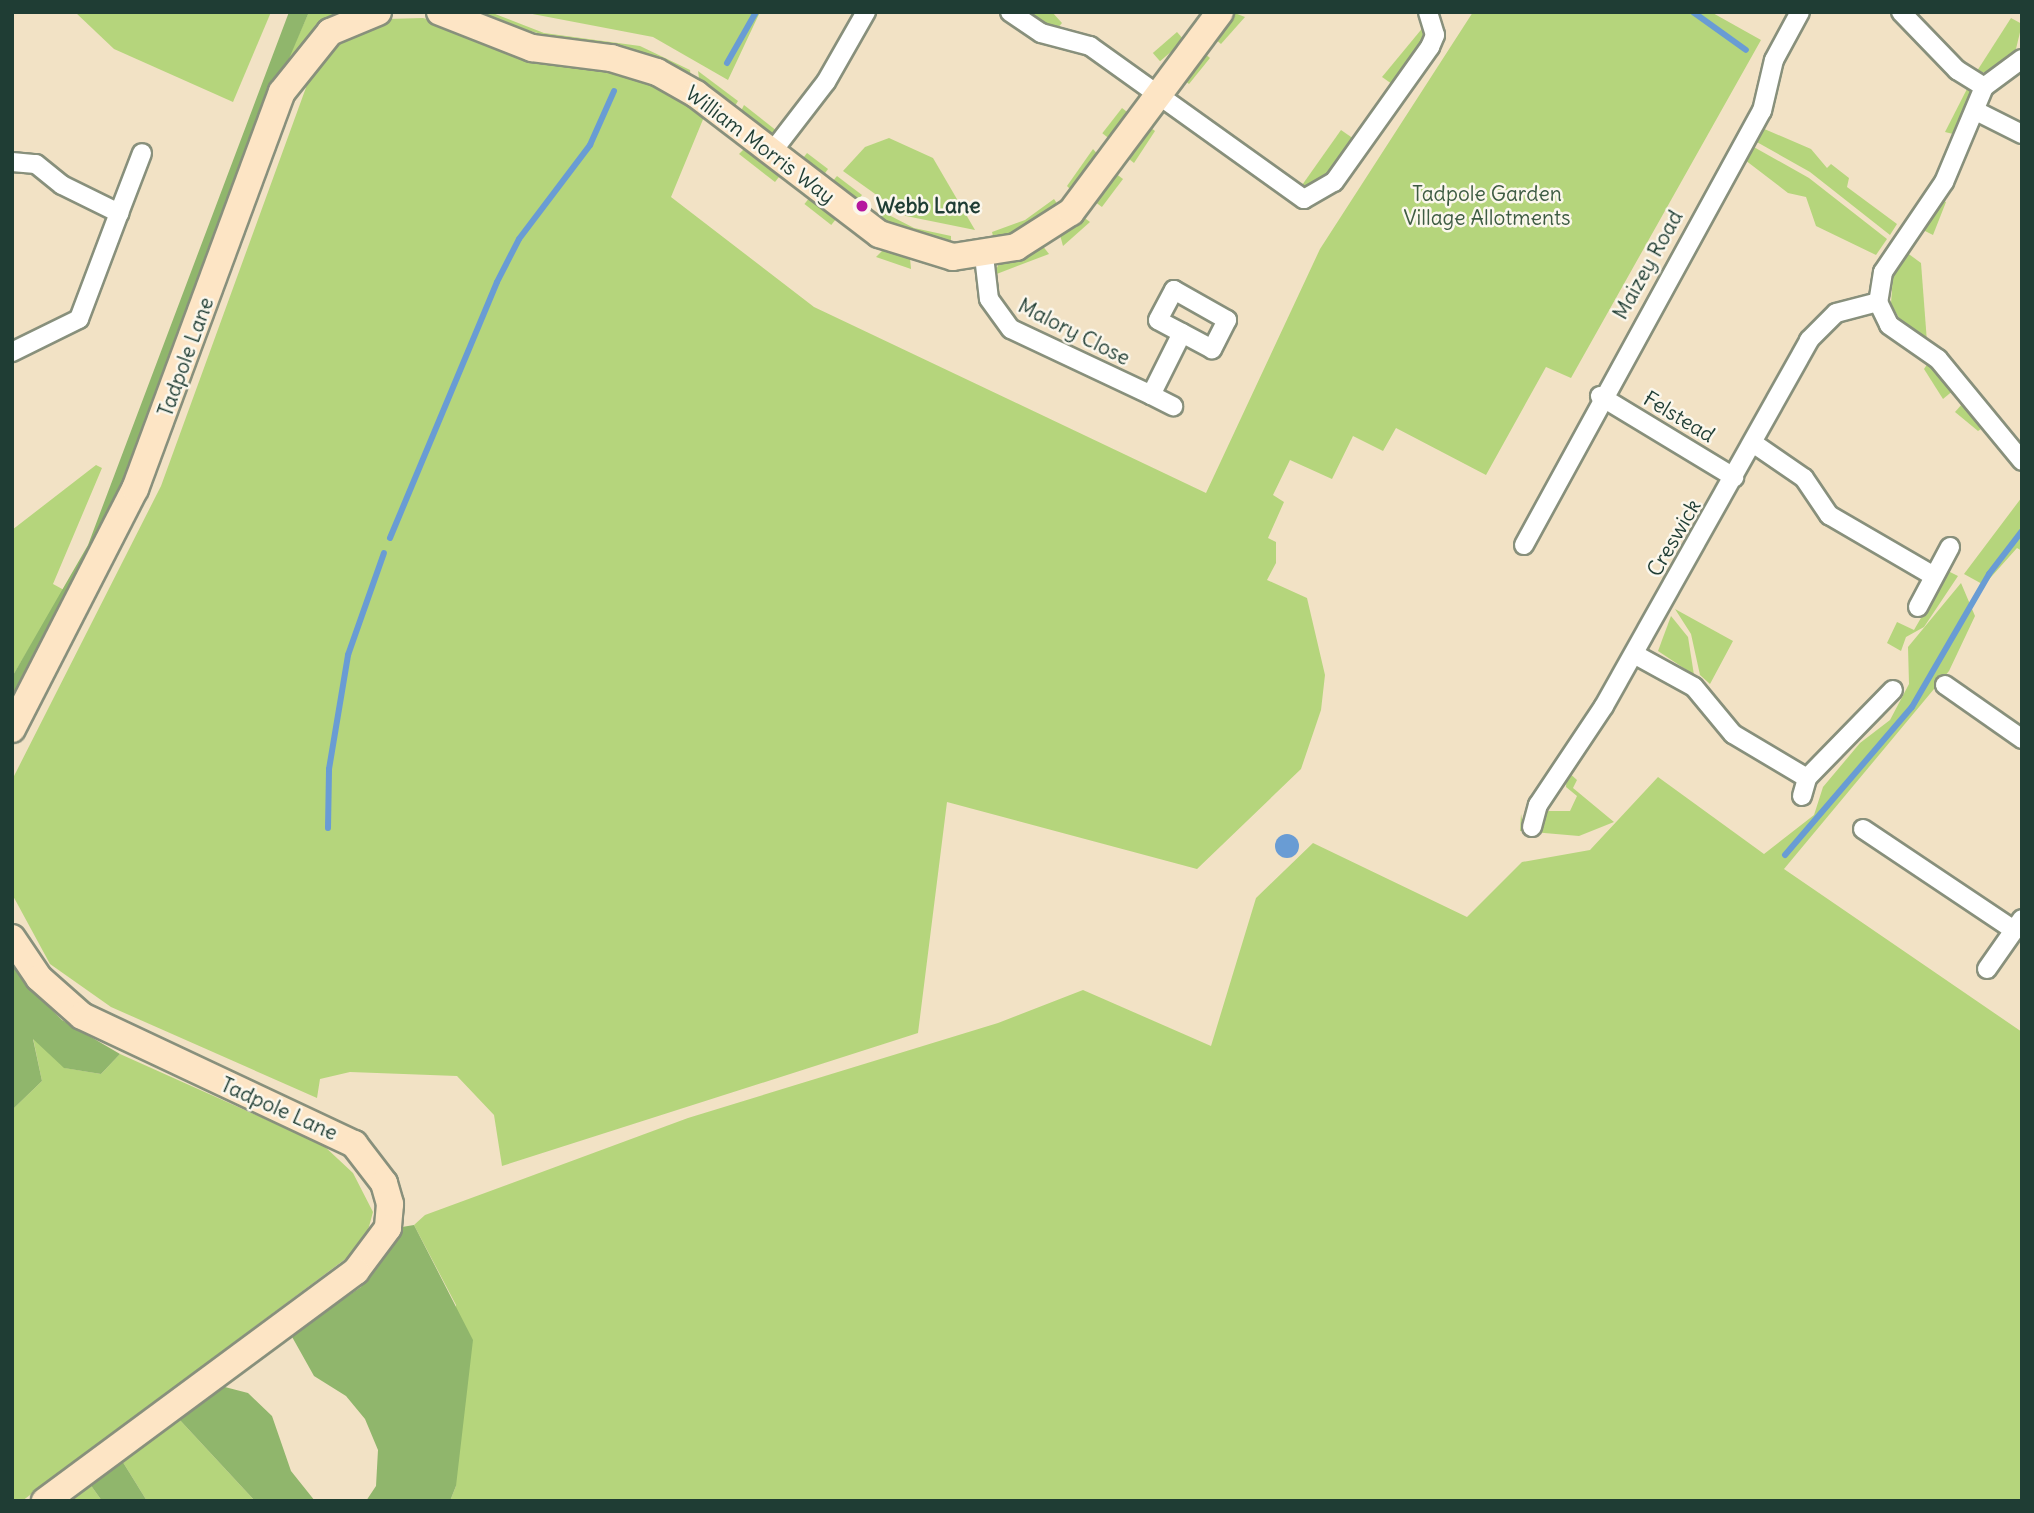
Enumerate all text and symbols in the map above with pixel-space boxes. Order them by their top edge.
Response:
street label: William Morris Way [680,81,840,209]
park label: Tadpole Garden Village Allotments [1403,181,1571,231]
place label: Webb Lane [876,193,981,219]
marker: Webb Lane [854,198,870,214]
street label: Maizey Road [1608,206,1688,324]
street label: Malory Close [1014,293,1134,371]
street label: Tadpole Lane [153,294,219,420]
street label: Felstead [1639,386,1719,448]
street label: Creswick [1642,495,1706,581]
street label: Tadpole Lane [217,1072,341,1146]

